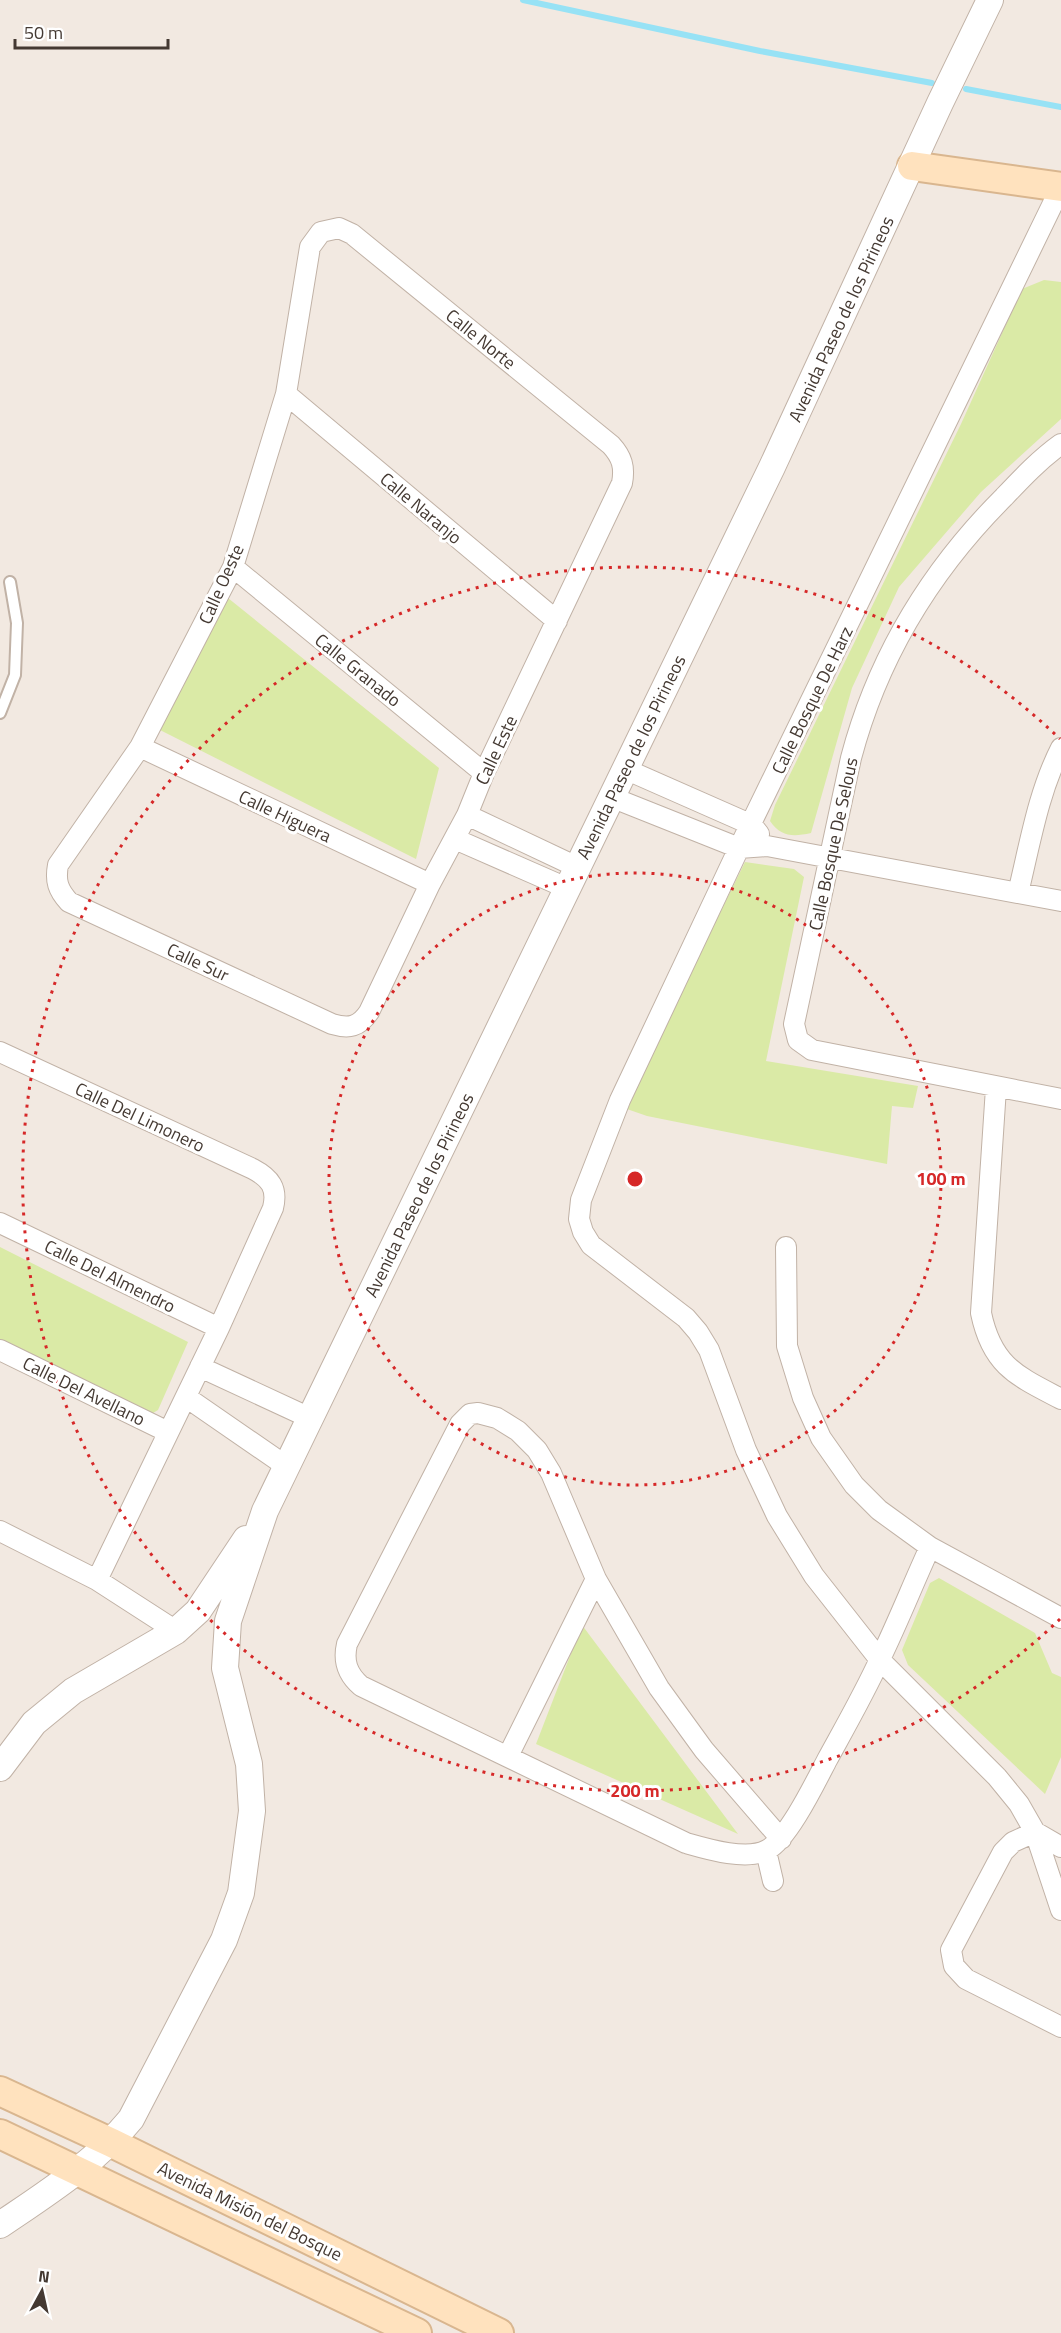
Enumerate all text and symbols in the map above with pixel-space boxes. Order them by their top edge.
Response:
scale bar [15,12,168,50]
text: 50 m [24,19,63,46]
street label: Avenida Paseo de los Pirineos [781,212,901,426]
street label: Calle Norte [440,302,522,376]
street label: Calle Naranjo [374,466,468,550]
street label: Calle Oeste [191,540,251,628]
street label: Calle Bosque De Harz [764,622,860,778]
street label: Calle Granado [309,627,407,713]
street label: Avenida Paseo de los Pirineos [570,650,692,864]
street label: Calle Este [468,711,524,789]
street label: Calle Bosque De Selous [801,755,865,933]
street label: Calle Higuera [234,783,336,849]
street label: Calle Sur [163,936,233,988]
street label: Calle Del Limonero [71,1075,209,1159]
street label: Avenida Paseo de los Pirineos [358,1088,480,1302]
text: 100 m [916,1165,966,1192]
centre of rings [625,1169,645,1189]
street label: Calle Del Almendro [40,1233,180,1319]
street label: Calle Del Avellano [18,1350,150,1432]
text: 200 m [610,1777,660,1804]
street label: Avenida Misión del Bosque [153,2154,347,2268]
north arrow [12,2261,72,2321]
text: N [37,2263,51,2289]

